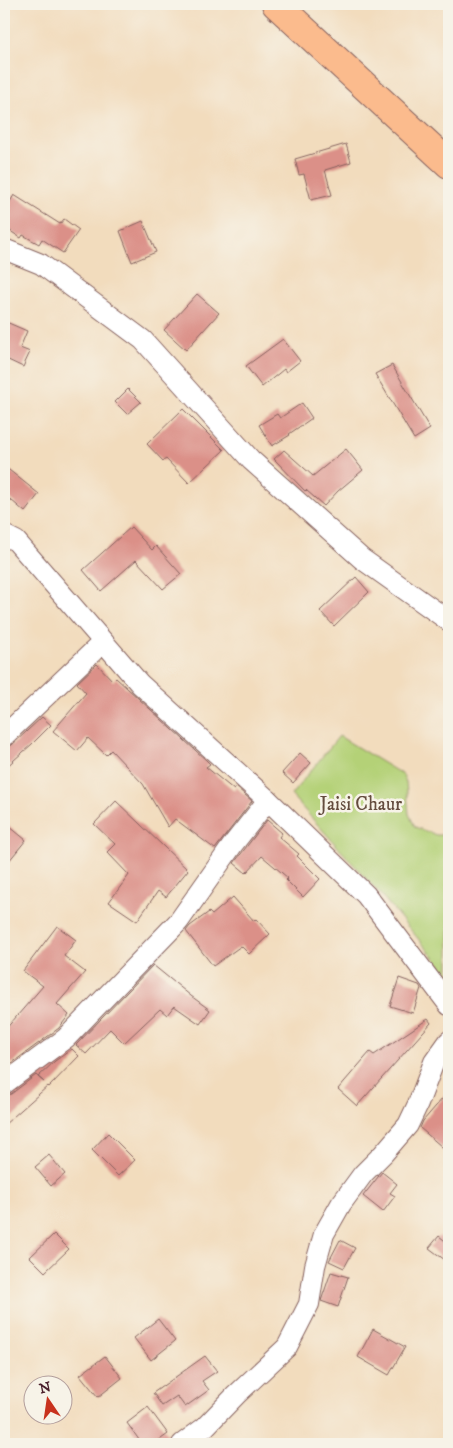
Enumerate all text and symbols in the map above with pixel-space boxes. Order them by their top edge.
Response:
park label: Jaisi Chaur [318,793,402,816]
north arrow [22,1376,72,1426]
text: N [38,1378,53,1398]

